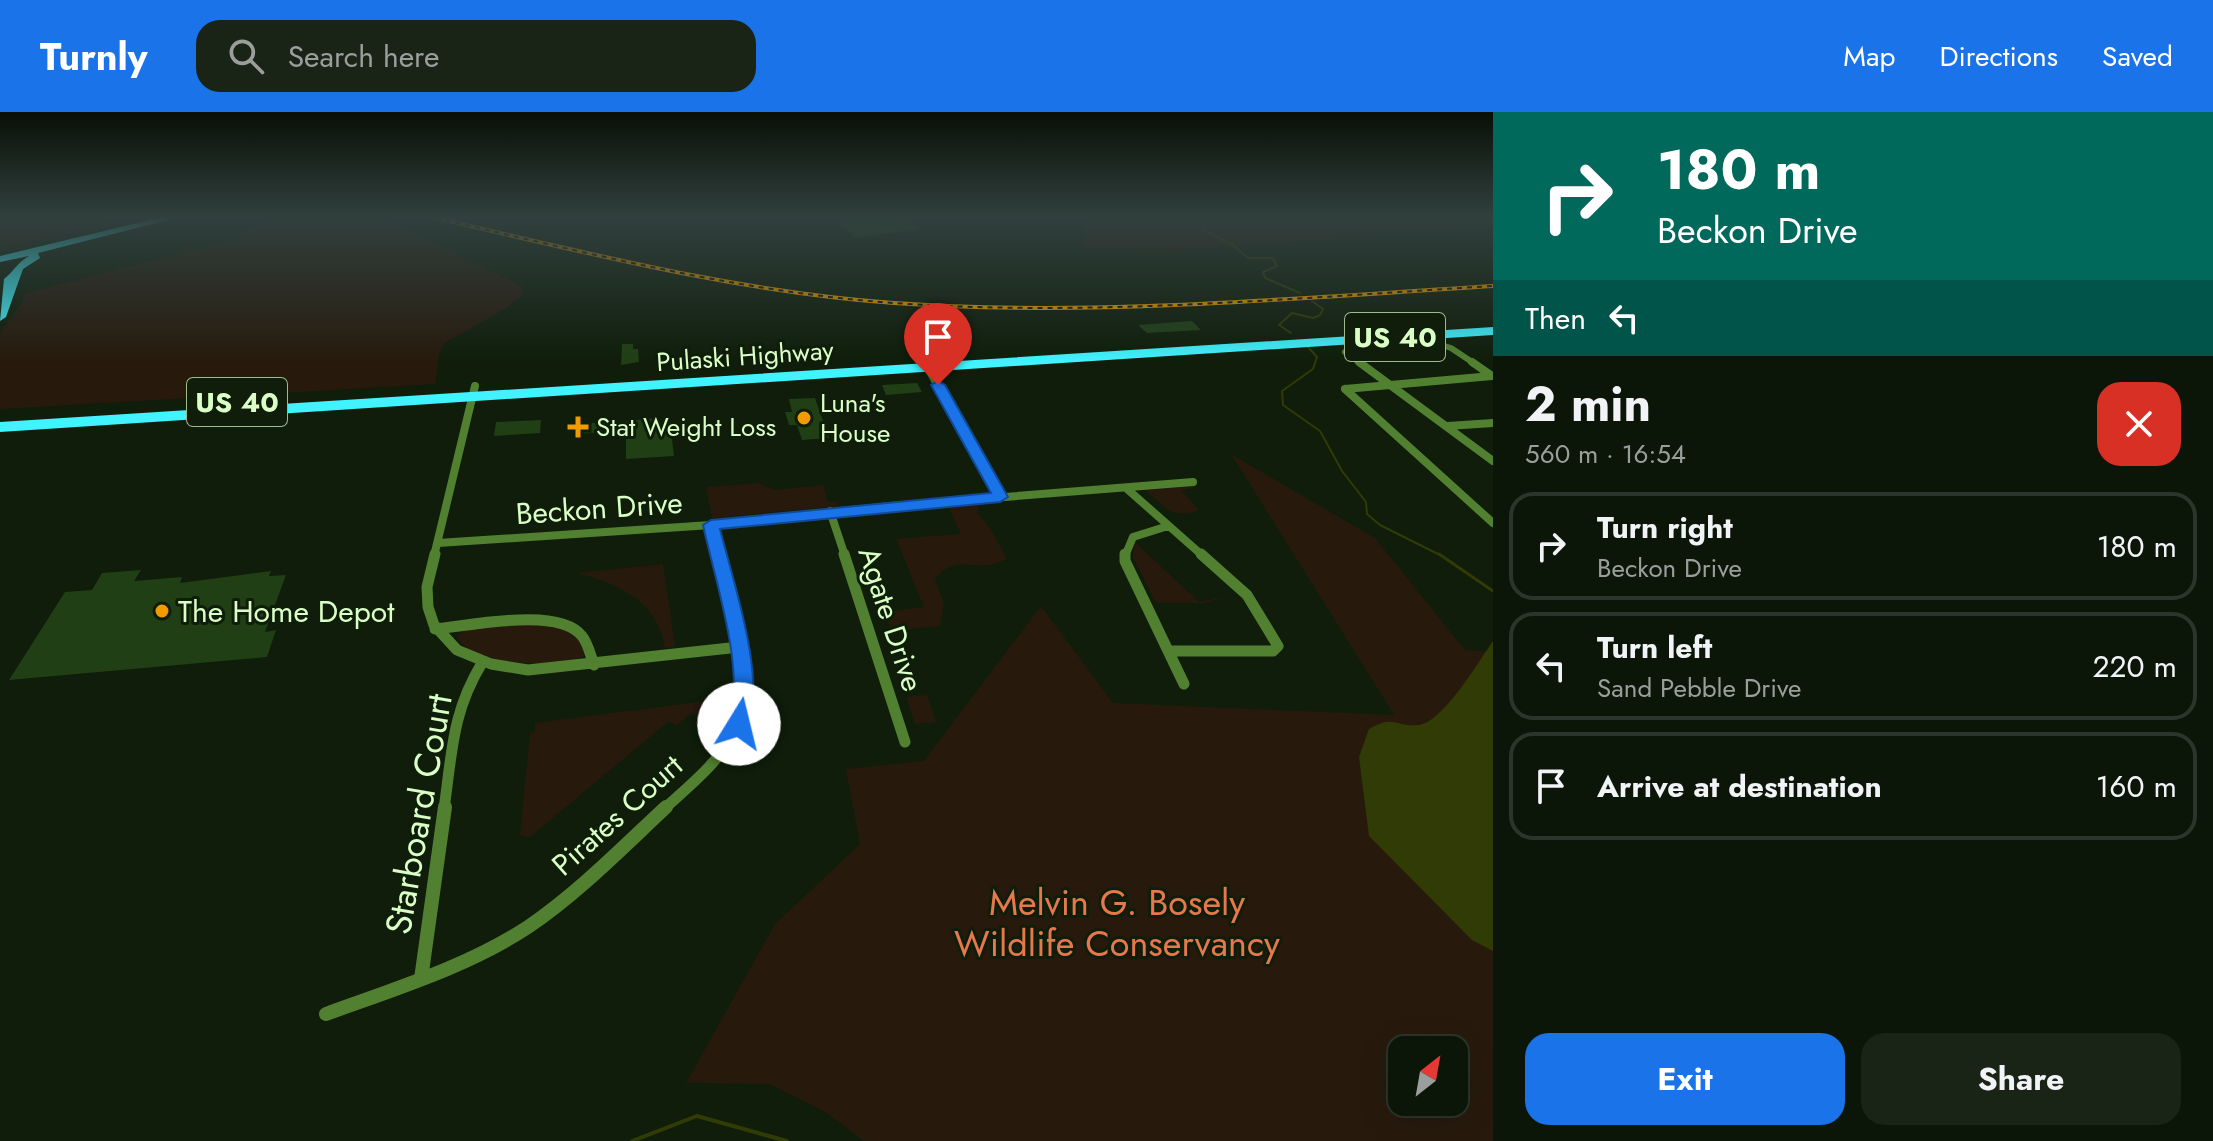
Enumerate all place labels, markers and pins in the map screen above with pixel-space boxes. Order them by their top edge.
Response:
pin [904,303,972,385]
place label: Luna's House [820,384,890,452]
place label: Stat Weight Loss [596,408,776,446]
marker: Luna's House [795,409,813,427]
marker: Stat Weight Loss [567,416,589,438]
place label: The Home Depot [178,590,395,633]
marker: The Home Depot [153,602,171,620]

